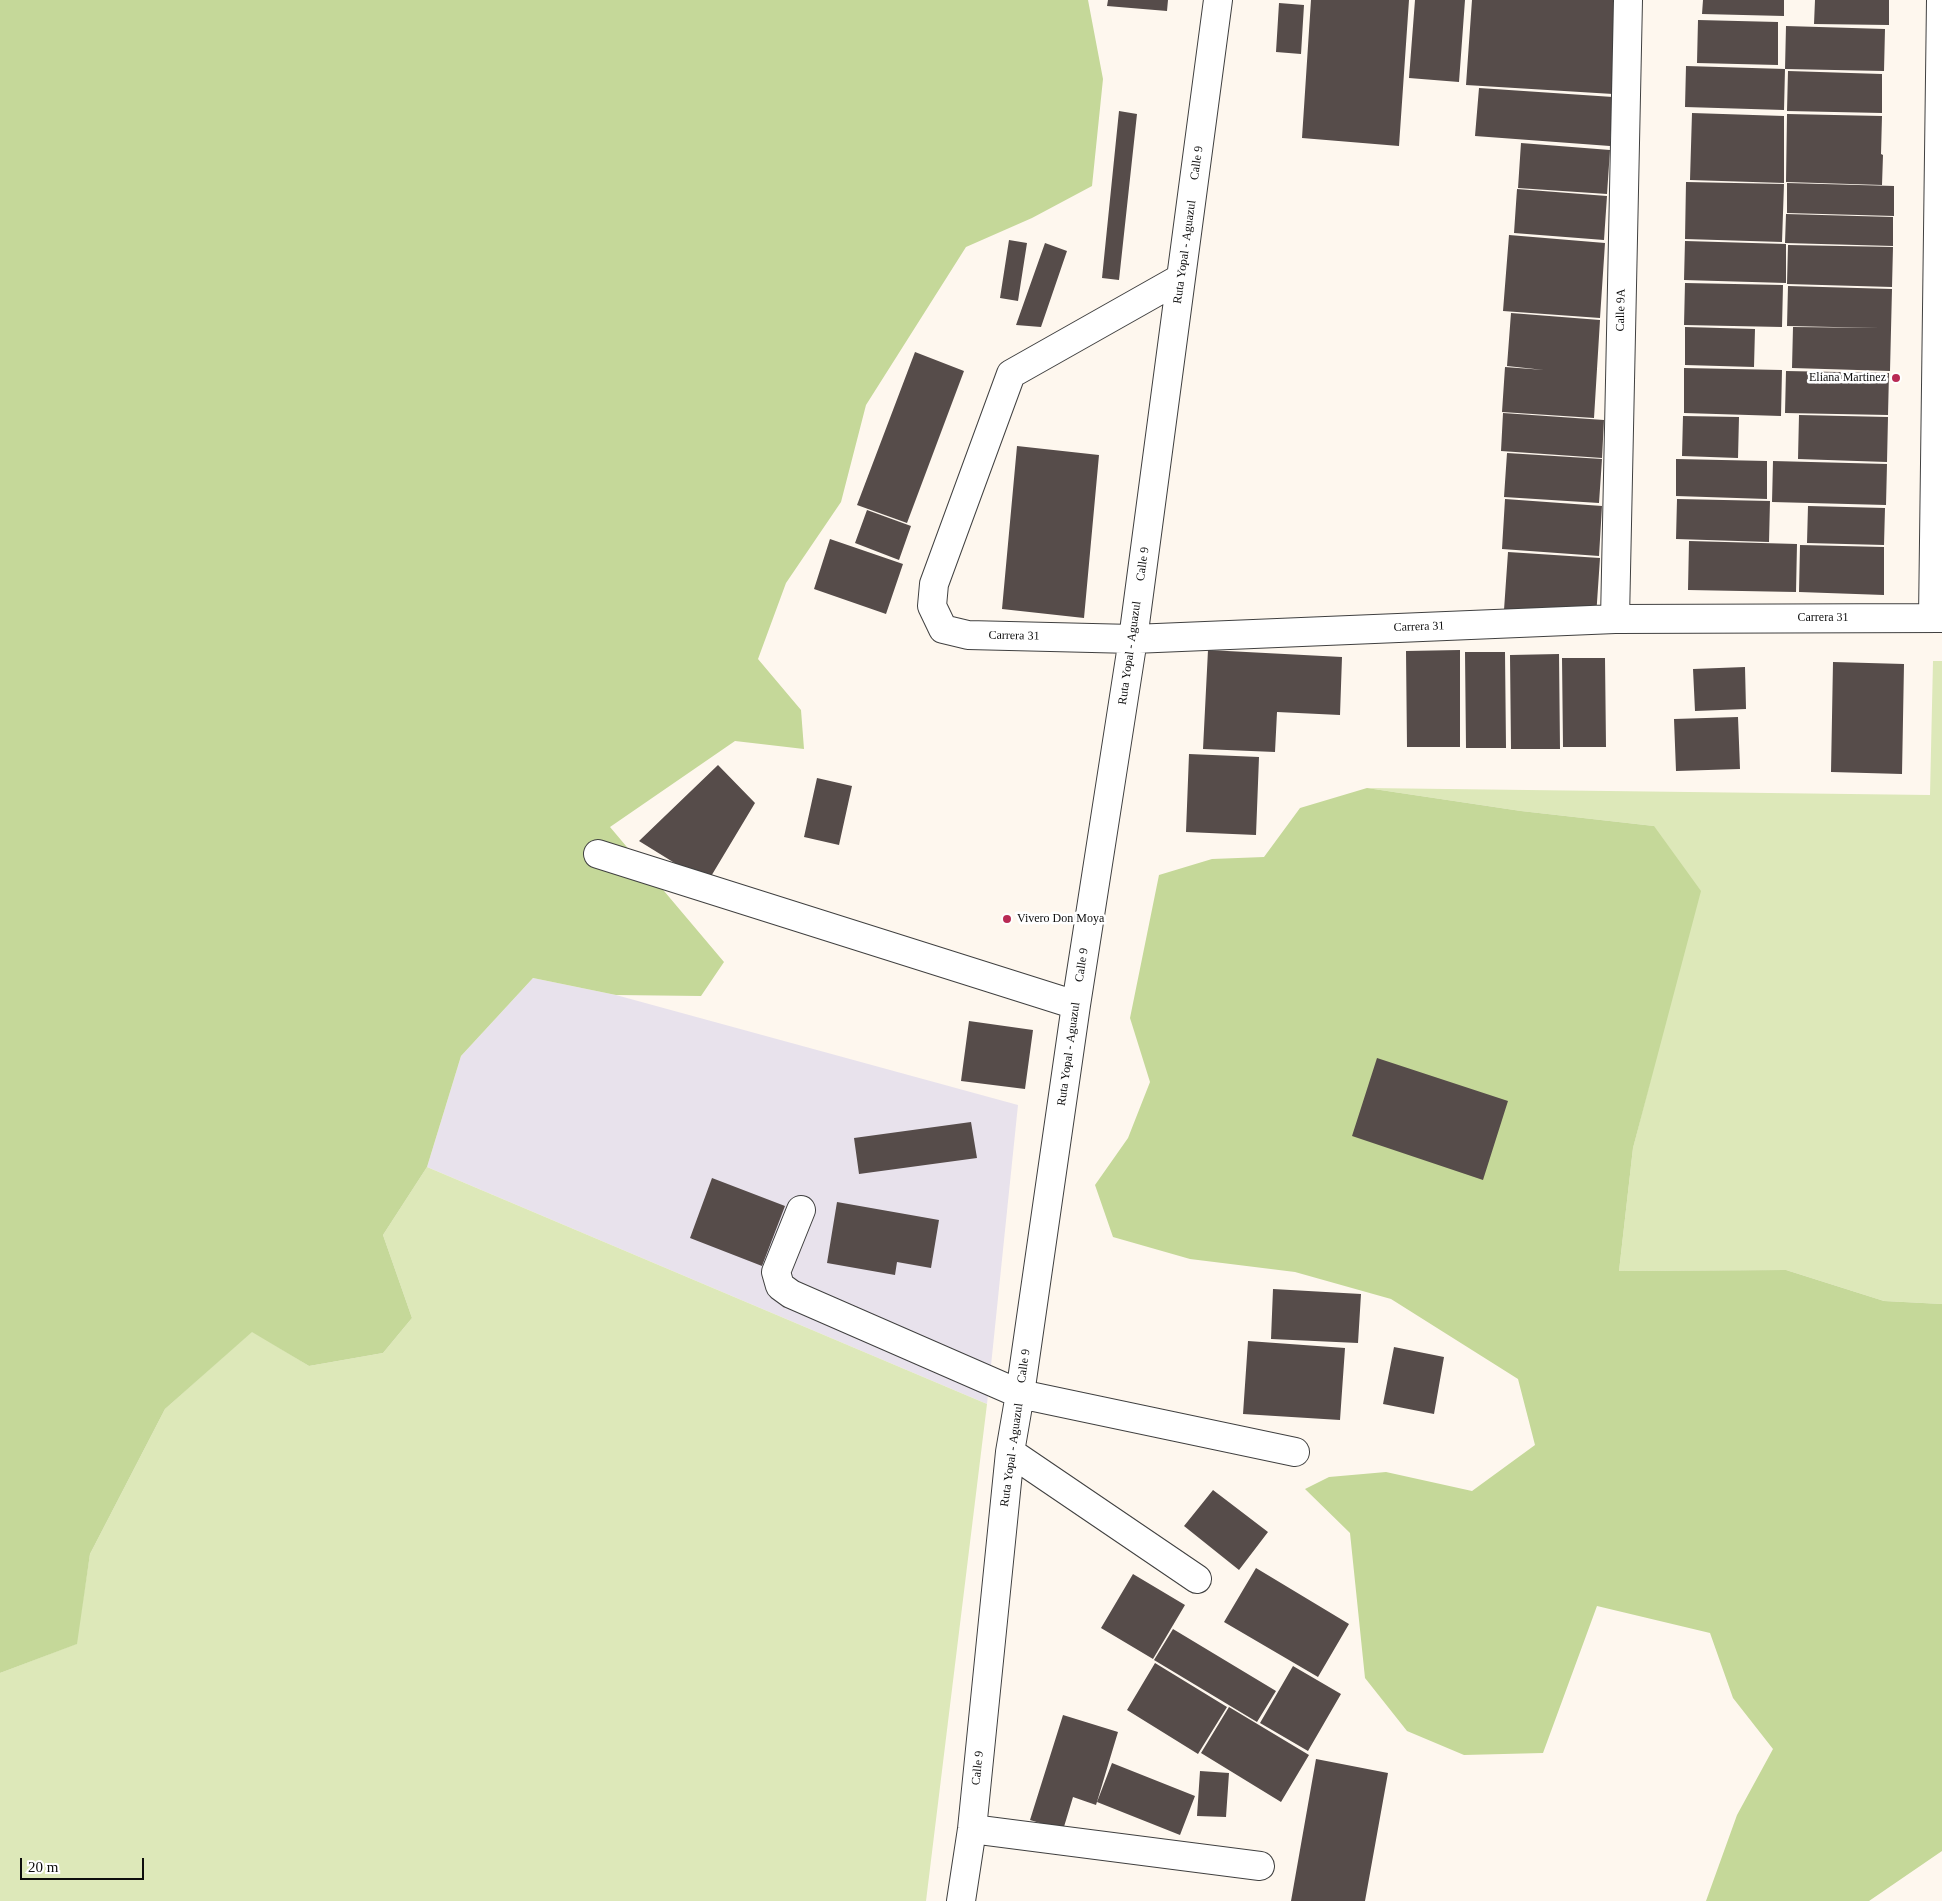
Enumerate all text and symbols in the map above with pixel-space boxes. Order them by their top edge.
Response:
street label: Calle 9 [1187,145,1207,181]
street label: Ruta Yopal - Aguazul [1171,199,1199,305]
street label: Calle 9A [1613,288,1629,332]
place label: Eliana Martinez [1809,371,1886,385]
marker: Eliana Martinez [1890,372,1902,384]
street label: Calle 9 [1133,546,1153,582]
street label: Ruta Yopal - Aguazul [1116,600,1144,706]
street label: Carrera 31 [1798,611,1848,625]
street label: Carrera 31 [1393,619,1445,635]
street label: Carrera 31 [988,628,1040,644]
place label: Vivero Don Moya [1017,912,1104,926]
marker: Vivero Don Moya [1001,913,1013,925]
street label: Calle 9 [1072,947,1092,983]
street label: Ruta Yopal - Aguazul [1055,1001,1083,1107]
street label: Calle 9 [1014,1348,1034,1384]
street label: Ruta Yopal - Aguazul [998,1402,1026,1508]
street label: Calle 9 [969,1750,987,1786]
scale bar [22,1848,146,1880]
text: 20 m [28,1859,58,1875]

